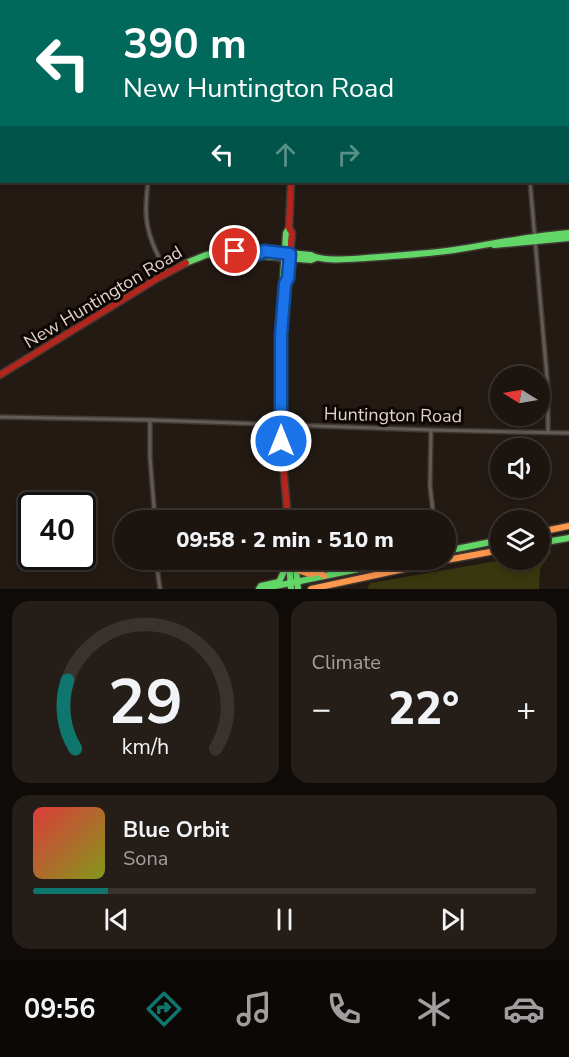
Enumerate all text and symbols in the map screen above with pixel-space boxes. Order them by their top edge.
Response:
text: 390 m [123,16,247,73]
icon: left [24,24,102,102]
text: New Huntington Road [123,70,394,107]
icon: left [206,138,239,171]
icon: ahead [269,138,302,171]
icon: right [332,138,365,171]
pin [209,225,260,276]
icon: arrive [218,234,251,267]
street label: New Huntington Road [19,240,187,354]
north arrow [490,366,550,426]
map controls [490,366,550,570]
street label: Huntington Road [324,402,462,428]
position arrow [249,409,313,473]
button: sound [490,438,550,498]
speed limit sign: 40 [18,492,96,570]
button: layers [490,510,550,570]
text: 09:58 · 2 min · 510 m [176,525,394,555]
text: Climate [312,649,381,676]
text: 29 [108,660,183,745]
text: 22° [388,679,459,740]
text: − [312,687,331,732]
text: + [516,687,536,732]
text: km/h [122,732,169,762]
text: Blue Orbit [123,815,229,845]
text: Sona [123,845,168,872]
icon: previous [100,903,133,936]
icon: pause [268,903,301,936]
icon: next [436,903,469,936]
icon: directions [143,988,185,1030]
icon: music [233,988,275,1030]
icon: phone [323,988,365,1030]
icon: climate [413,988,455,1030]
icon: car [503,988,545,1030]
text: 09:56 [24,991,95,1028]

